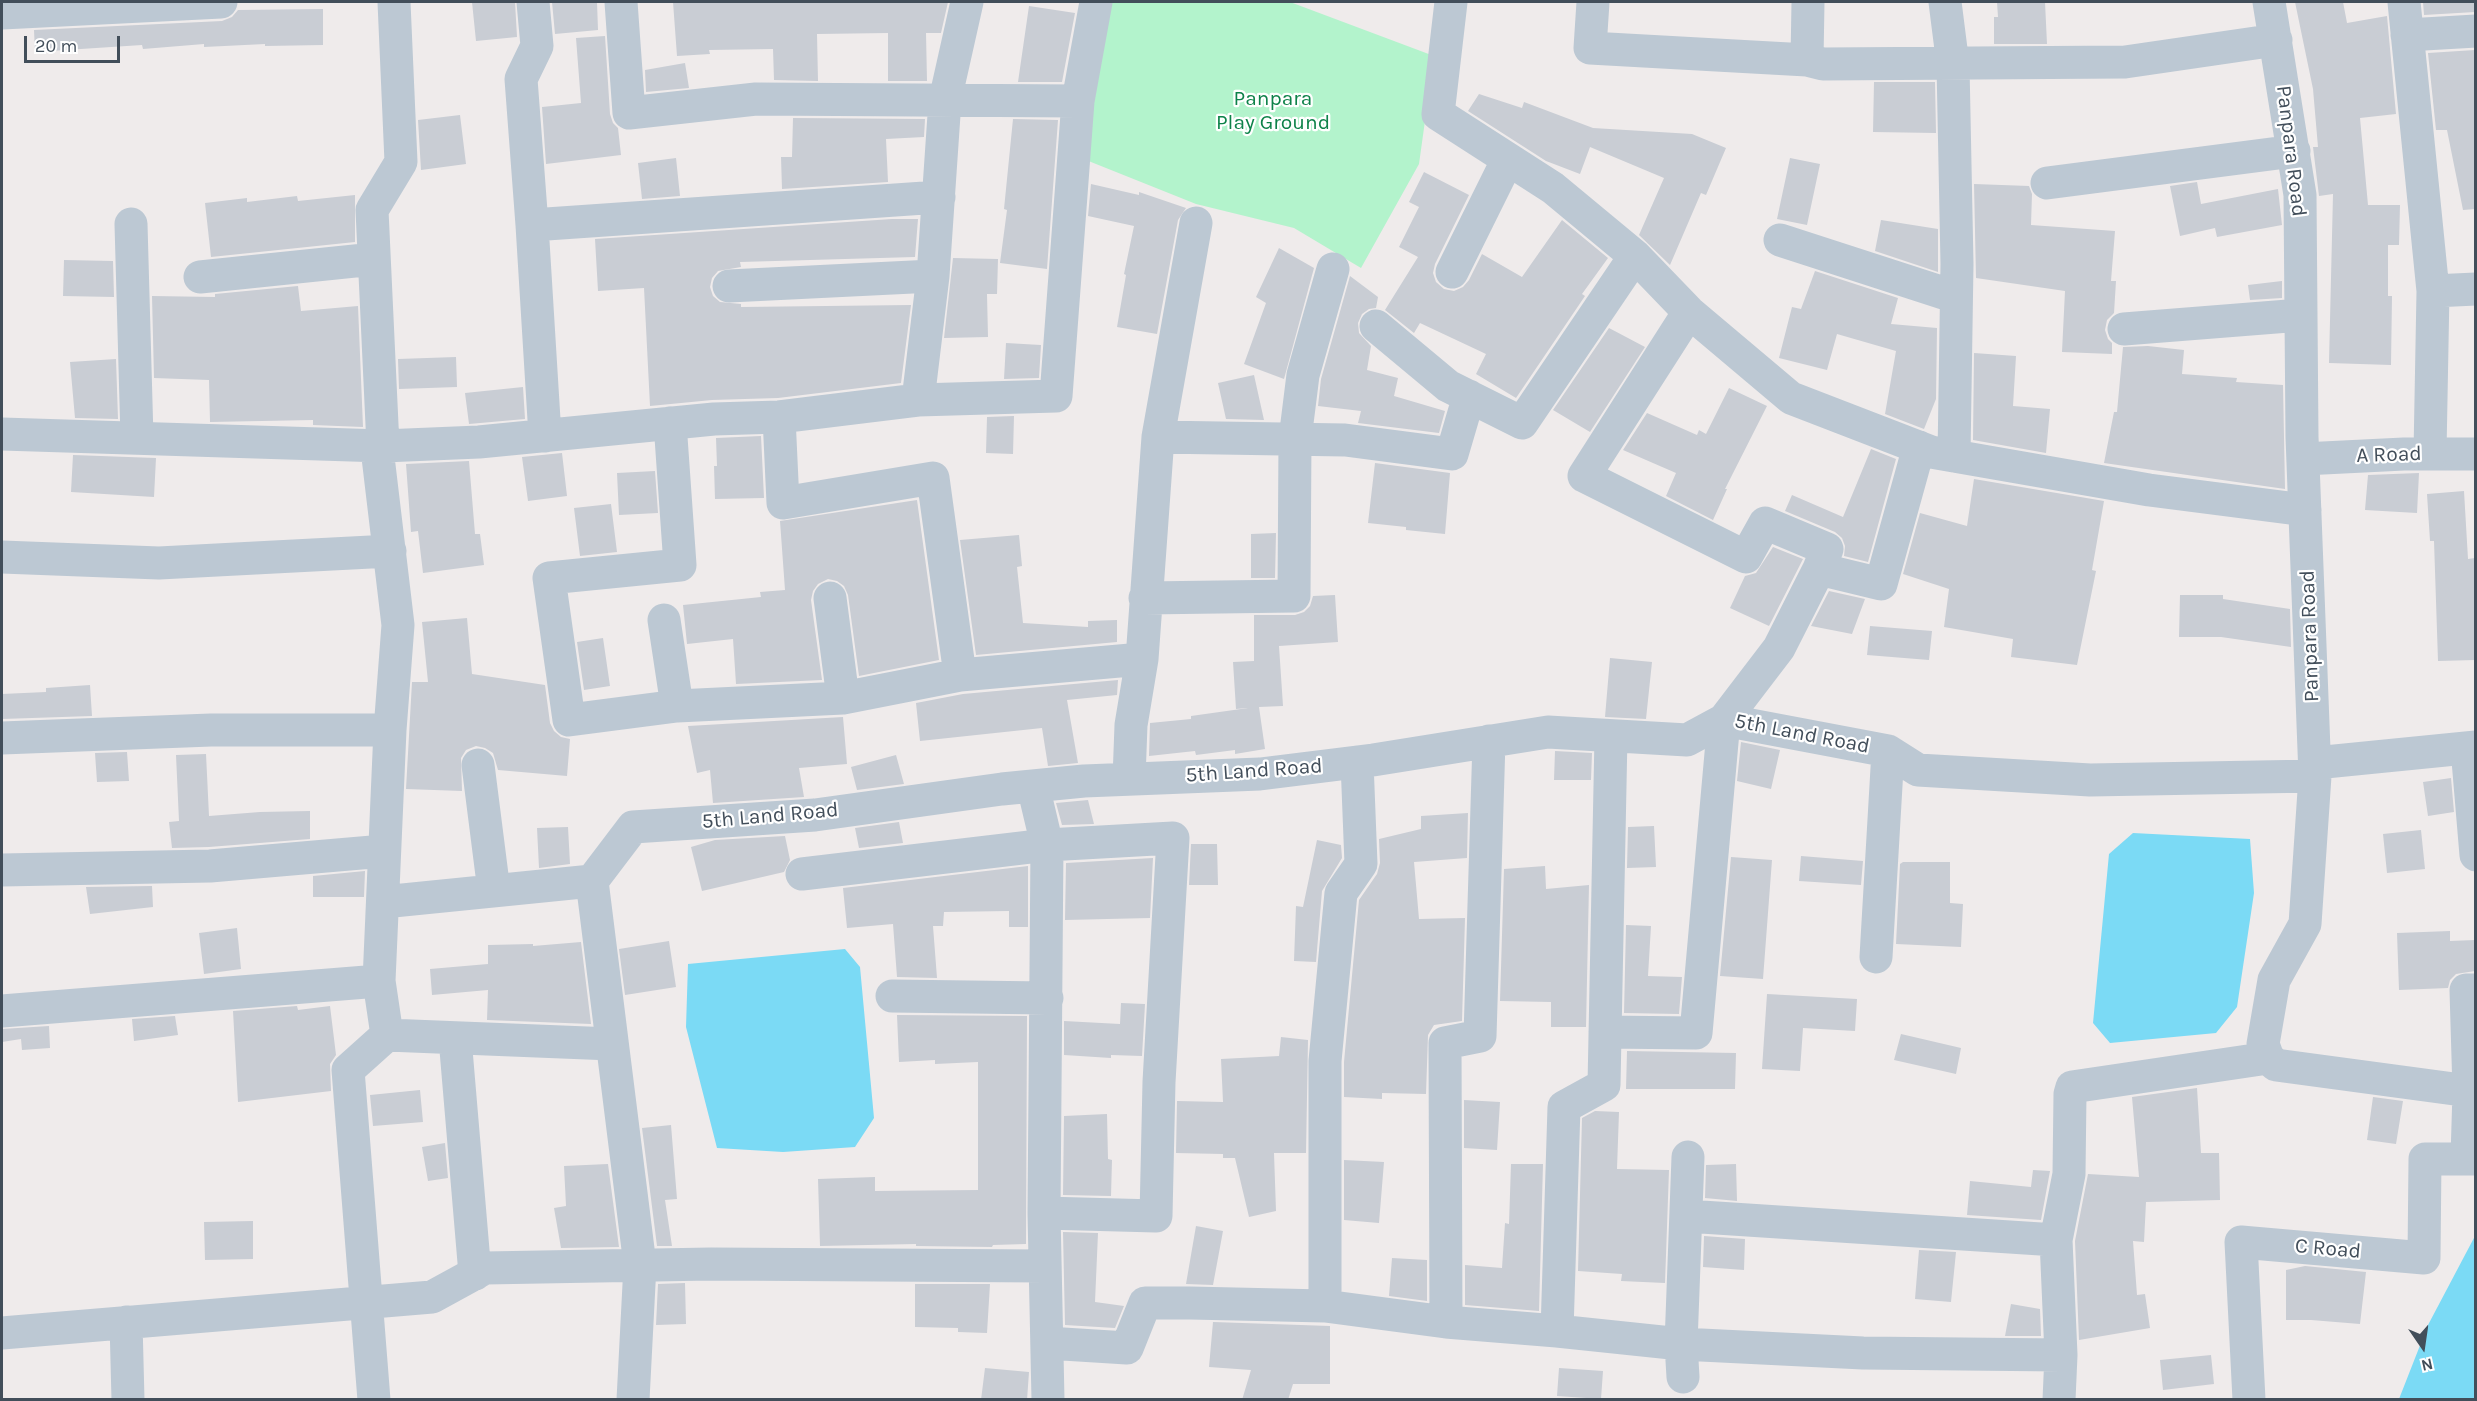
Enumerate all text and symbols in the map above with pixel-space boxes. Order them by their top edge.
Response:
scale bar [27,24,123,62]
text: 20 m [35,35,77,57]
street label: Panpara Road [2270,84,2312,218]
park label: Panpara Play Ground [1216,86,1330,136]
street label: A Road [2356,441,2422,469]
street label: Panpara Road [2295,570,2325,702]
street label: 5th Land Road [1732,709,1872,759]
street label: 5th Land Road [1185,754,1323,788]
street label: 5th Land Road [701,797,839,835]
street label: C Road [2294,1234,2362,1264]
north arrow [2393,1317,2453,1377]
text: N [2419,1354,2435,1376]

